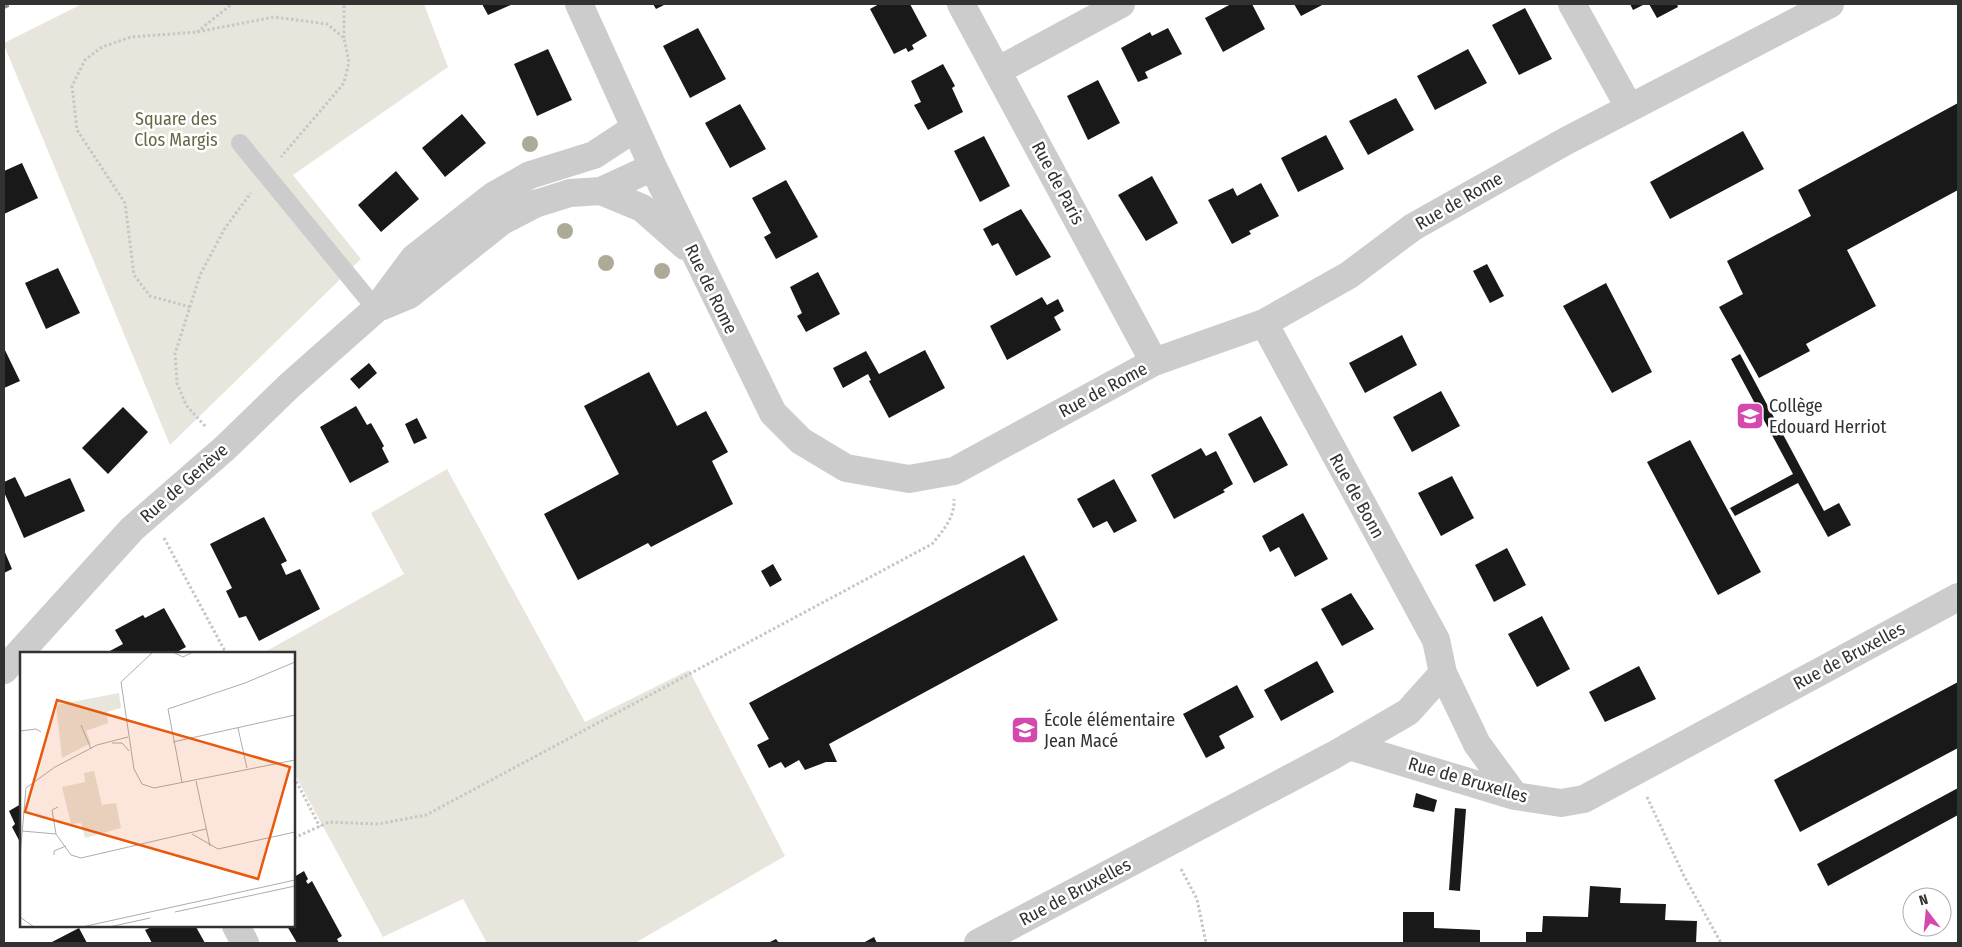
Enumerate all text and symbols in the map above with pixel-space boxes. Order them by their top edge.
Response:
park label: Square des Clos Margis [134,108,218,151]
street label: Rue de Paris [1027,138,1089,229]
street label: Rue de Rome [1412,167,1507,235]
street label: Rue de Rome [680,241,742,337]
street label: Rue de Rome [1055,358,1151,422]
place label: Collège Edouard Herriot [1769,395,1886,438]
school or university icon: Collège Edouard Herriot [1735,401,1765,431]
street label: Rue de Genève [135,439,233,527]
street label: Rue de Bonn [1325,450,1389,542]
street label: Rue de Bruxelles [1789,617,1909,695]
inset map [20,652,295,927]
place label: École élémentaire Jean Macé [1044,708,1175,752]
school or university icon: École élémentaire Jean Macé [1010,715,1040,745]
street label: Rue de Bruxelles [1406,752,1531,808]
street label: Rue de Bruxelles [1015,853,1135,931]
north arrow [1902,887,1952,937]
text: N [1917,891,1930,909]

